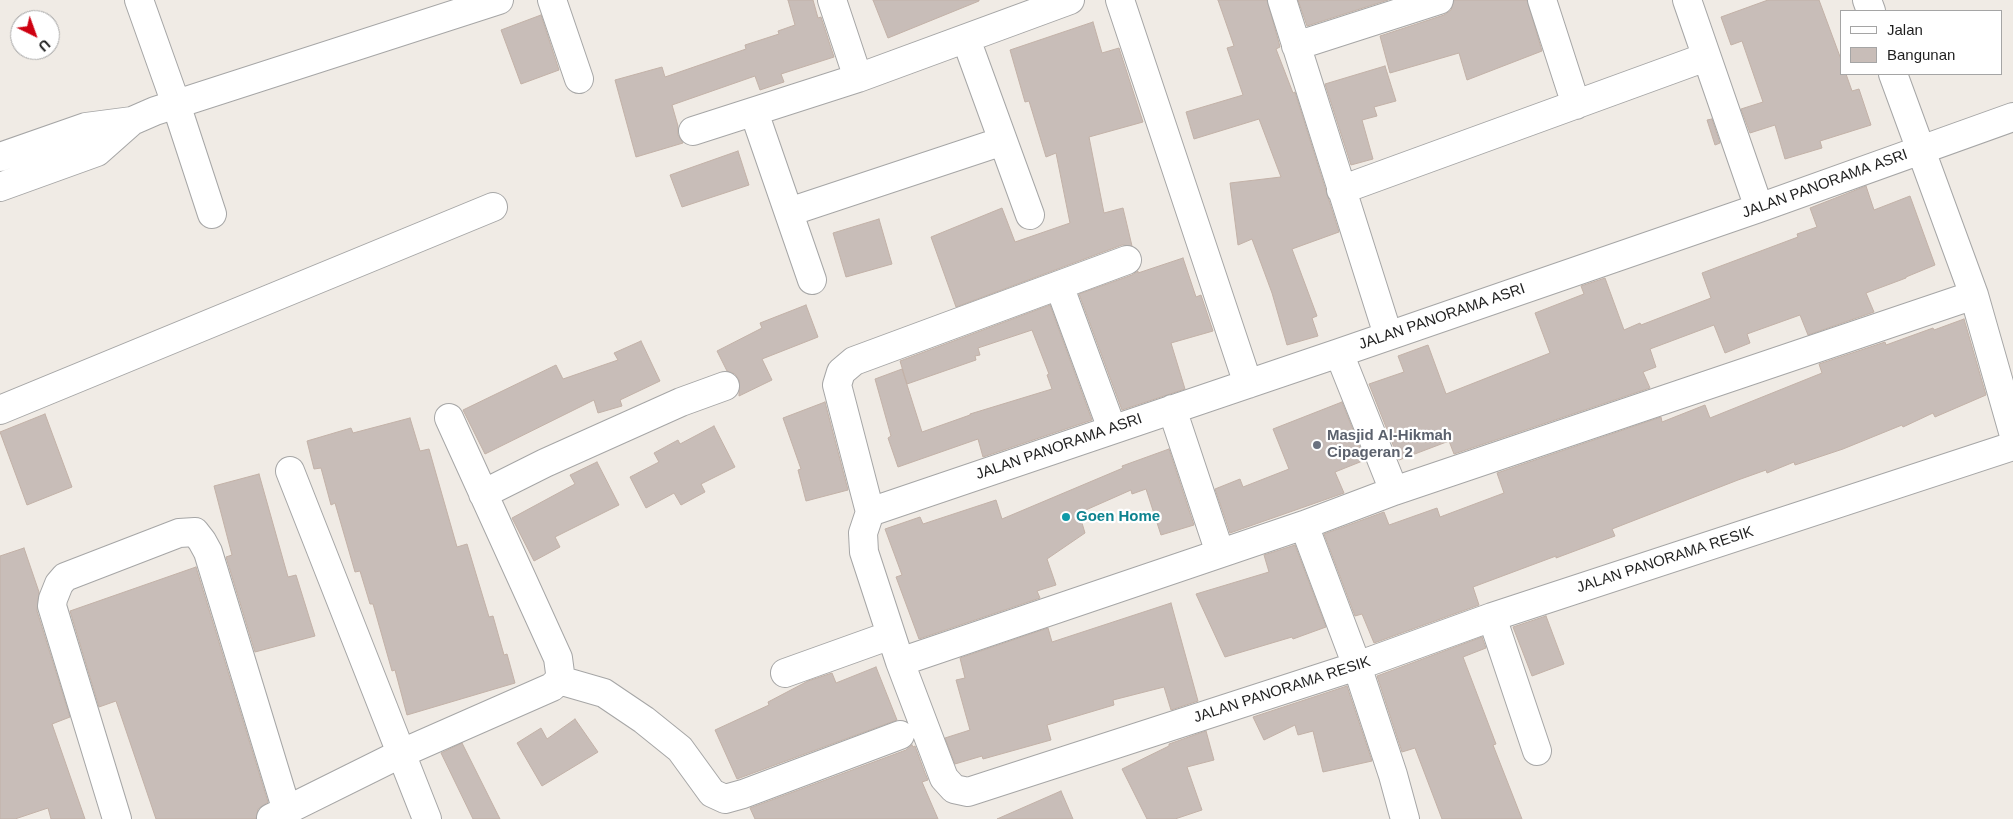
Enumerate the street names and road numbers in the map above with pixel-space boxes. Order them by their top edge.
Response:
street label: JALAN PANORAMA ASRI [1740,146,1910,222]
street label: JALAN PANORAMA ASRI [1356,280,1528,354]
street label: JALAN PANORAMA ASRI [973,410,1145,484]
street label: JALAN PANORAMA RESIK [1574,523,1756,597]
street label: JALAN PANORAMA RESIK [1191,653,1373,727]

